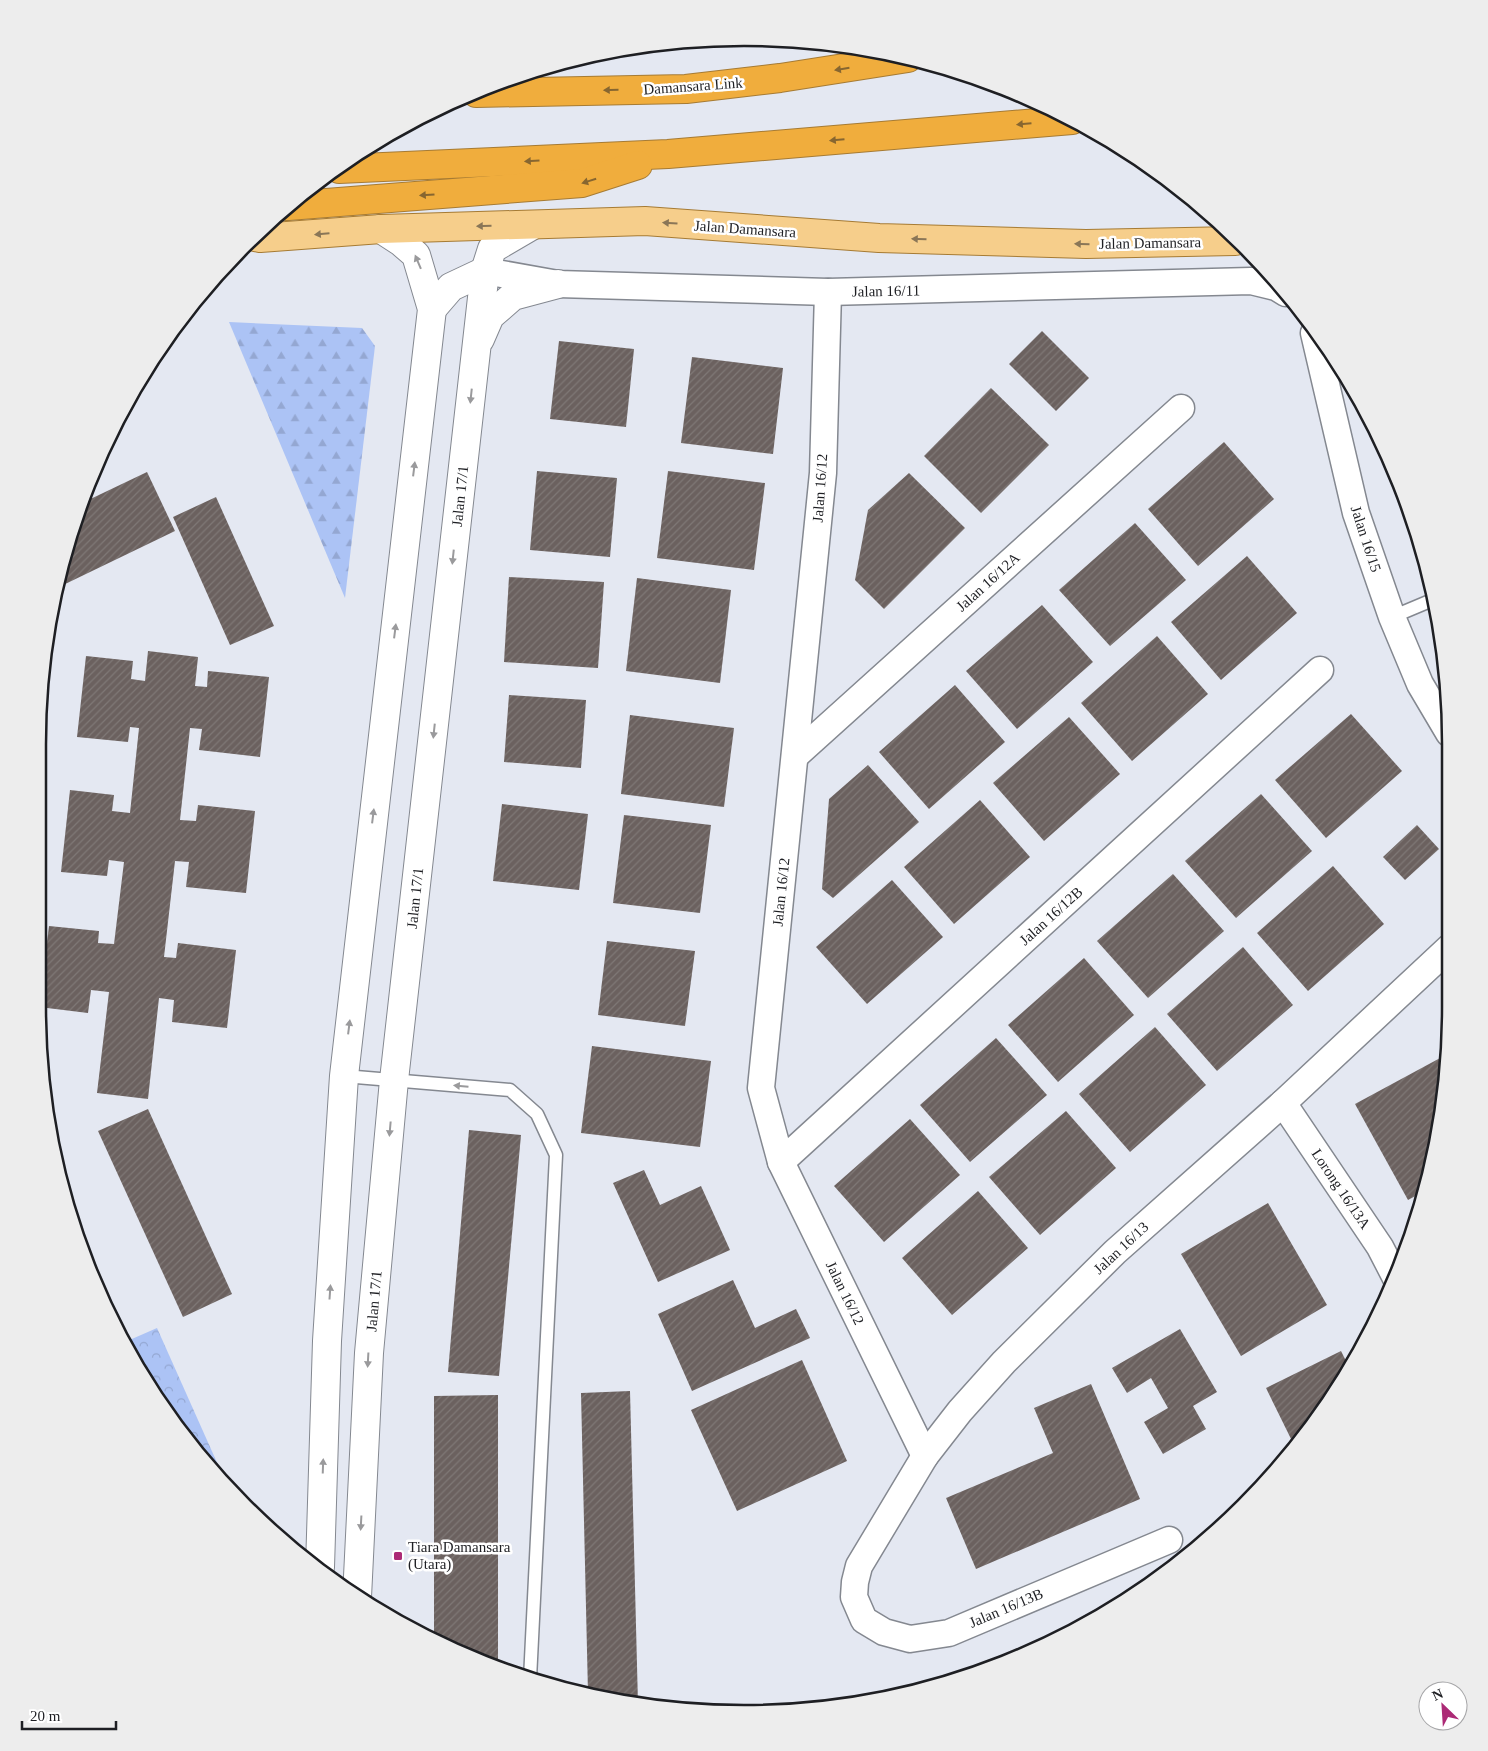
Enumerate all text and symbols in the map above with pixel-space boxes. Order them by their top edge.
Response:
one-way arrow [834,65,850,73]
street label: Damansara Link [643,75,744,97]
one-way arrow [603,86,619,94]
one-way arrow [1015,121,1031,129]
one-way arrow [829,136,845,144]
one-way arrow [524,157,540,165]
one-way arrow [581,178,596,186]
one-way arrow [419,192,435,200]
street label: Jalan Damansara [694,217,797,241]
one-way arrow [662,219,678,227]
one-way arrow [476,222,492,230]
one-way arrow [313,230,329,238]
street label: Jalan Damansara [1099,234,1201,252]
one-way arrow [911,235,927,243]
one-way arrow [1073,240,1089,248]
one-way arrow [414,255,422,269]
street label: Jalan 16/11 [852,282,920,300]
one-way arrow [467,388,475,404]
street label: Jalan 16/12 [810,453,830,523]
one-way arrow [410,461,418,477]
street label: Jalan 17/1 [449,465,471,527]
street label: Jalan 16/15 [1348,504,1384,574]
street label: Jalan 16/12A [953,549,1023,615]
one-way arrow [449,550,457,566]
one-way arrow [391,622,399,638]
one-way arrow [430,723,438,739]
one-way arrow [369,808,377,824]
street label: Jalan 16/12 [769,857,793,927]
street label: Jalan 17/1 [404,867,426,929]
street label: Jalan 16/12B [1016,884,1086,948]
one-way arrow [345,1019,353,1035]
one-way arrow [453,1082,469,1090]
one-way arrow [385,1121,393,1137]
street label: Lorong 16/13A [1308,1146,1374,1232]
street label: Jalan 16/13 [1090,1219,1152,1277]
street label: Jalan 16/12 [823,1259,867,1327]
street label: Jalan 17/1 [363,1270,385,1332]
one-way arrow [326,1284,334,1300]
one-way arrow [364,1353,372,1369]
one-way arrow [319,1457,327,1473]
one-way arrow [356,1515,364,1531]
place label: Tiara Damansara (Utara) [408,1539,511,1573]
marker: Tiara Damansara (Utara) [392,1550,404,1562]
street label: Jalan 16/13B [967,1585,1045,1631]
north arrow [1418,1681,1468,1731]
text: N [1430,1686,1445,1704]
scale bar [22,1698,116,1730]
text: 20 m [30,1708,61,1724]

